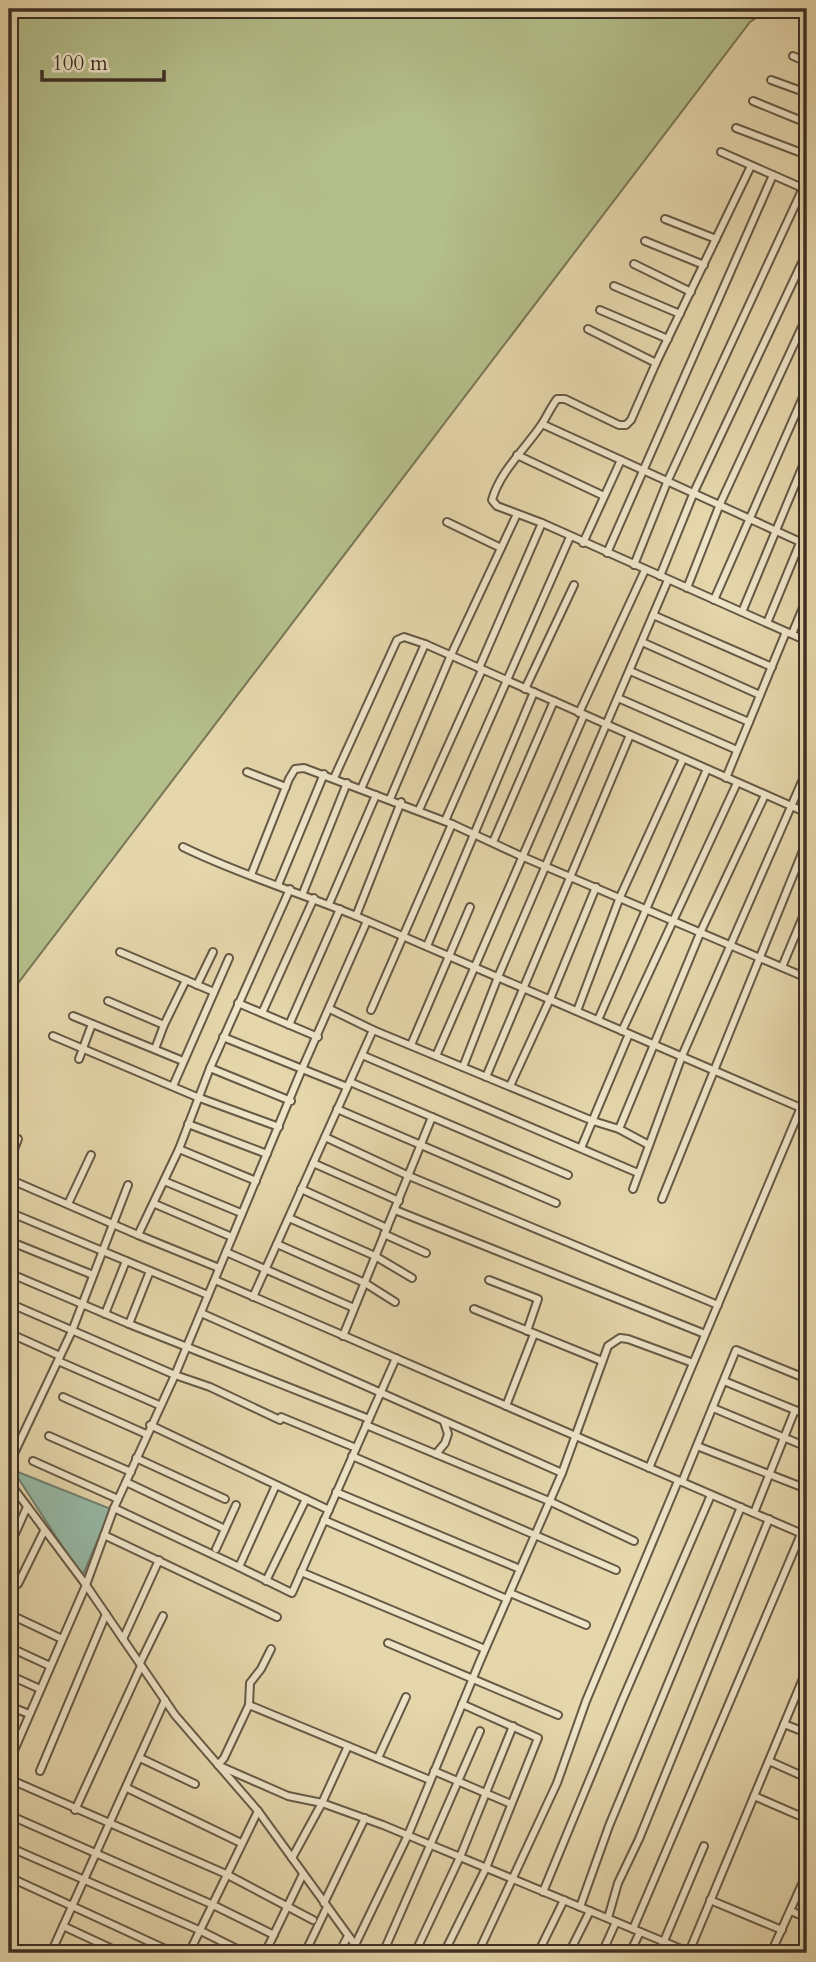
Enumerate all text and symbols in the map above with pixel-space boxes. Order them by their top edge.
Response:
scale bar [42,38,164,82]
text: 100 m [52,49,108,78]

